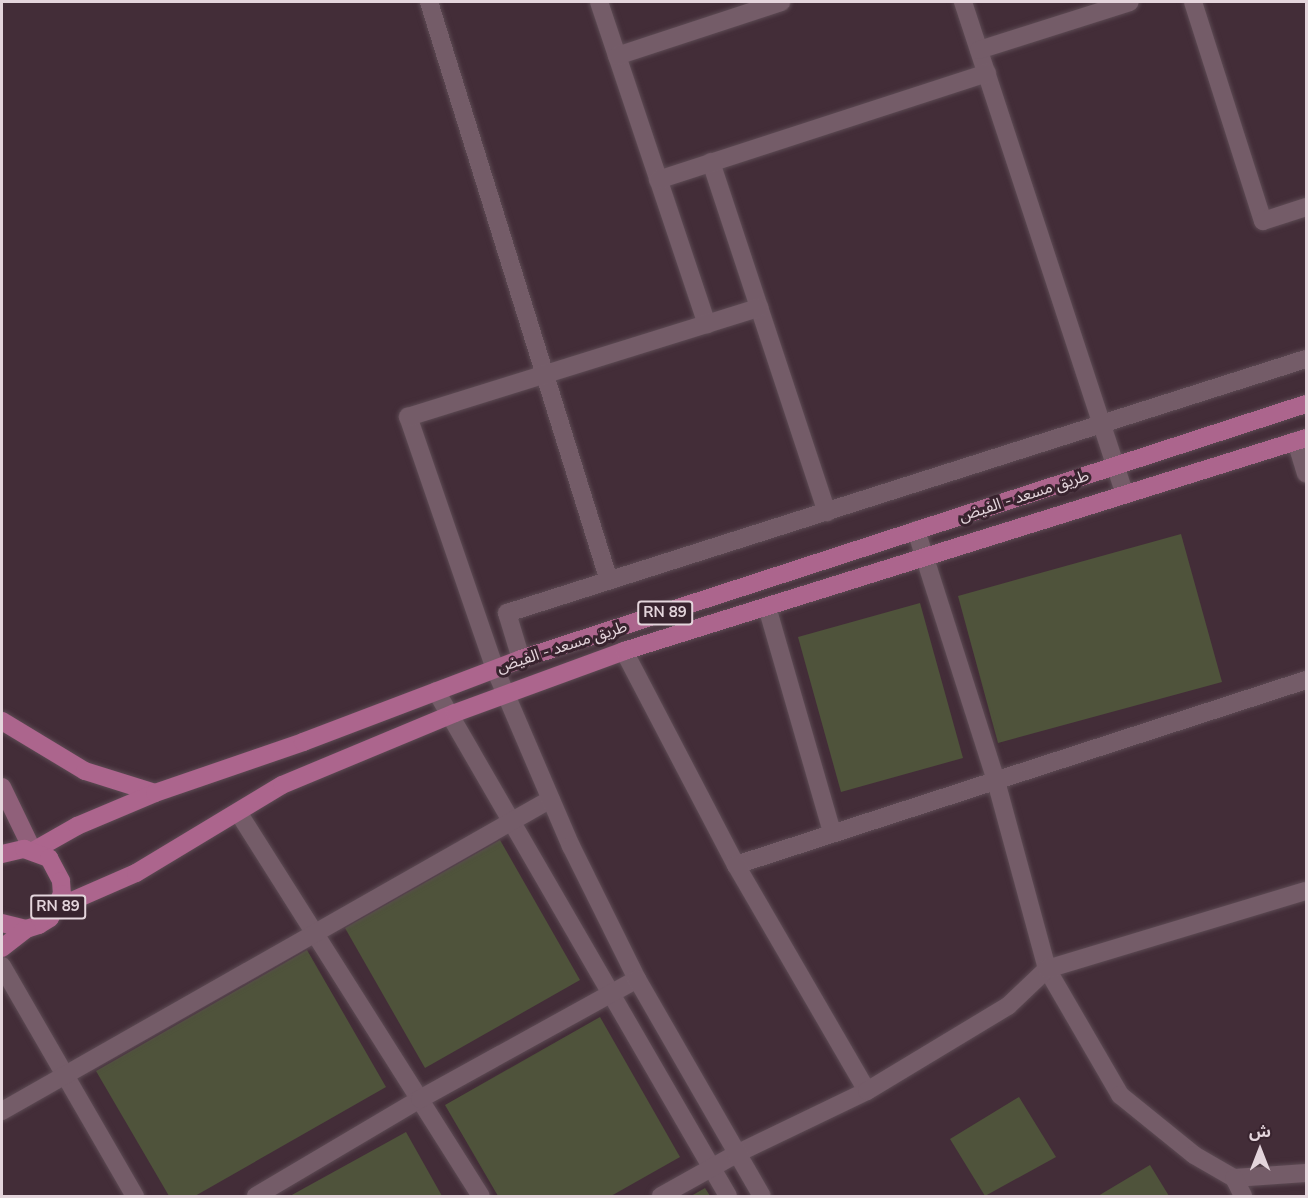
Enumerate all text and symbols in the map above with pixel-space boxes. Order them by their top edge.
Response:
street label: طريق مسعد - الفيض [956,466,1092,526]
road number: RN 89 [636,601,694,625]
street label: طريق مسعد - الفيض [494,617,630,677]
road number: RN 89 [29,895,86,919]
north arrow [1230,1120,1290,1180]
text: ش [1249,1121,1271,1143]

